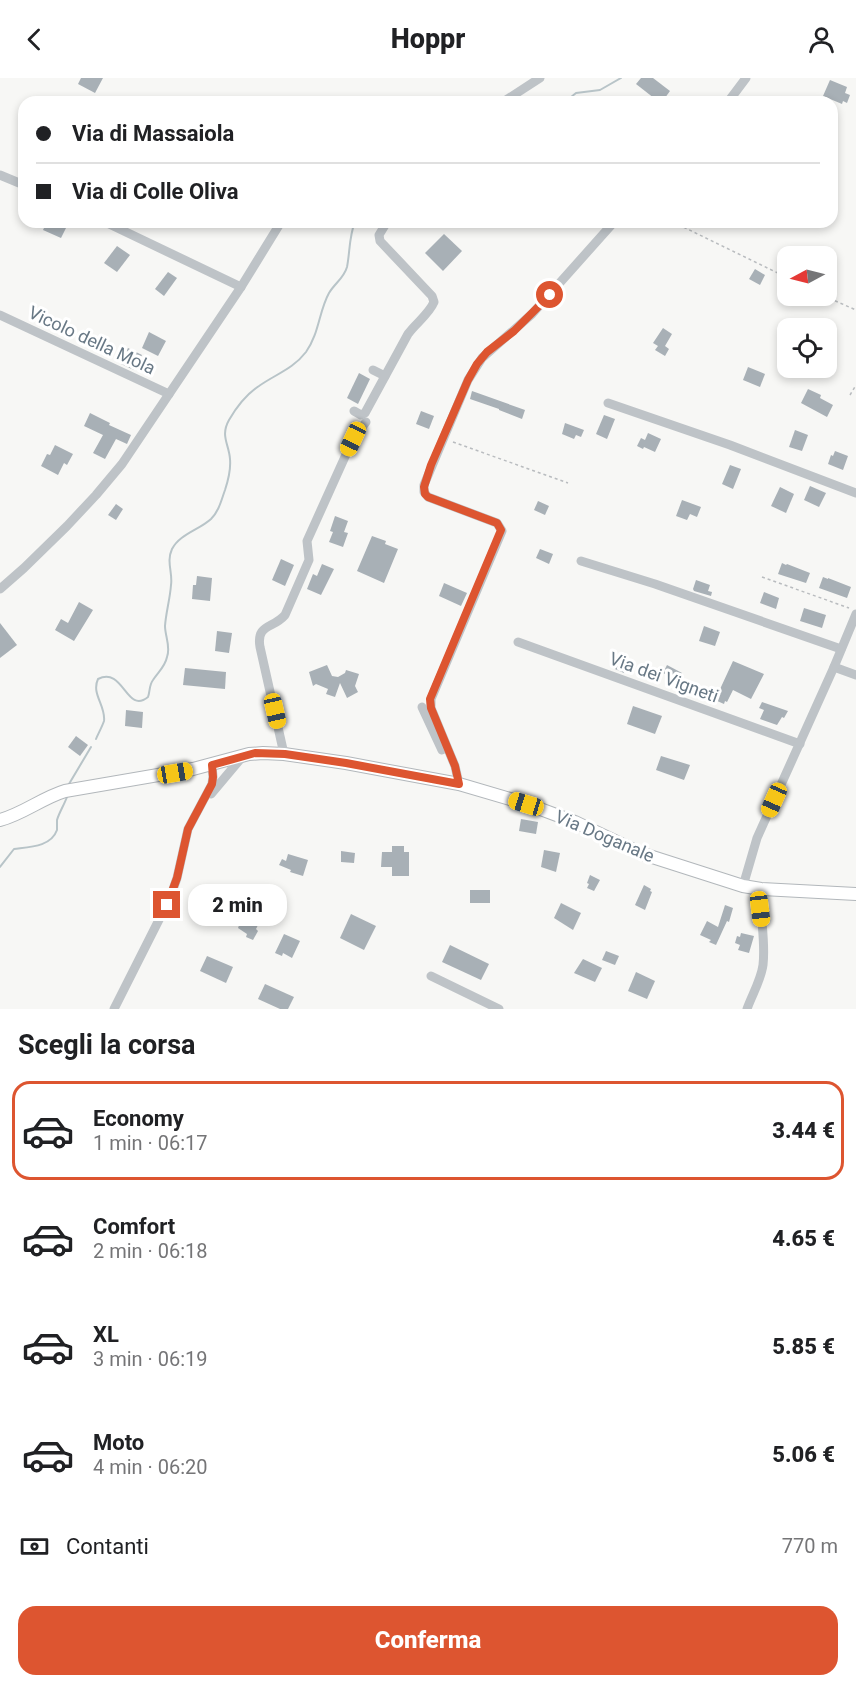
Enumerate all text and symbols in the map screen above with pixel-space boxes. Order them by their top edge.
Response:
icon: back [18,23,51,56]
text: Hoppr [391,23,465,55]
icon: person [805,23,838,56]
text: Via di Massaiola [72,121,234,146]
text: Via di Colle Oliva [72,179,238,204]
north arrow [777,246,837,306]
map controls [777,246,837,378]
route start [536,281,563,308]
street label: Vicolo della Mola [25,301,159,379]
button: locate [777,318,837,378]
car [337,419,369,459]
street label: Via dei Vigneti [607,648,721,706]
car [262,691,288,731]
car [156,761,194,785]
car [758,780,790,820]
car [506,790,546,818]
street label: Via Doganale [552,806,658,866]
callout: 2 min [188,884,287,926]
car [749,890,771,928]
route end [153,891,180,918]
text: 2 min [212,893,263,917]
text: Scegli la corsa [18,1029,196,1061]
icon: car [21,1104,75,1158]
text: Economy [93,1106,184,1131]
text: 3.44 € [772,1118,835,1143]
text: 1 min · 06:17 [93,1131,208,1155]
icon: car [21,1212,75,1266]
text: Comfort [93,1214,175,1239]
text: 4.65 € [772,1226,835,1251]
text: 2 min · 06:18 [93,1239,208,1263]
icon: car [21,1320,75,1374]
text: XL [93,1322,119,1347]
text: 5.85 € [772,1334,835,1359]
text: 3 min · 06:19 [93,1347,208,1371]
icon: car [21,1428,75,1482]
text: Moto [93,1430,144,1455]
text: 5.06 € [772,1442,835,1467]
text: 4 min · 06:20 [93,1455,208,1479]
icon: cash [18,1530,51,1563]
text: Contanti [66,1534,149,1559]
text: 770 m [782,1534,838,1558]
button: Conferma [18,1606,838,1675]

